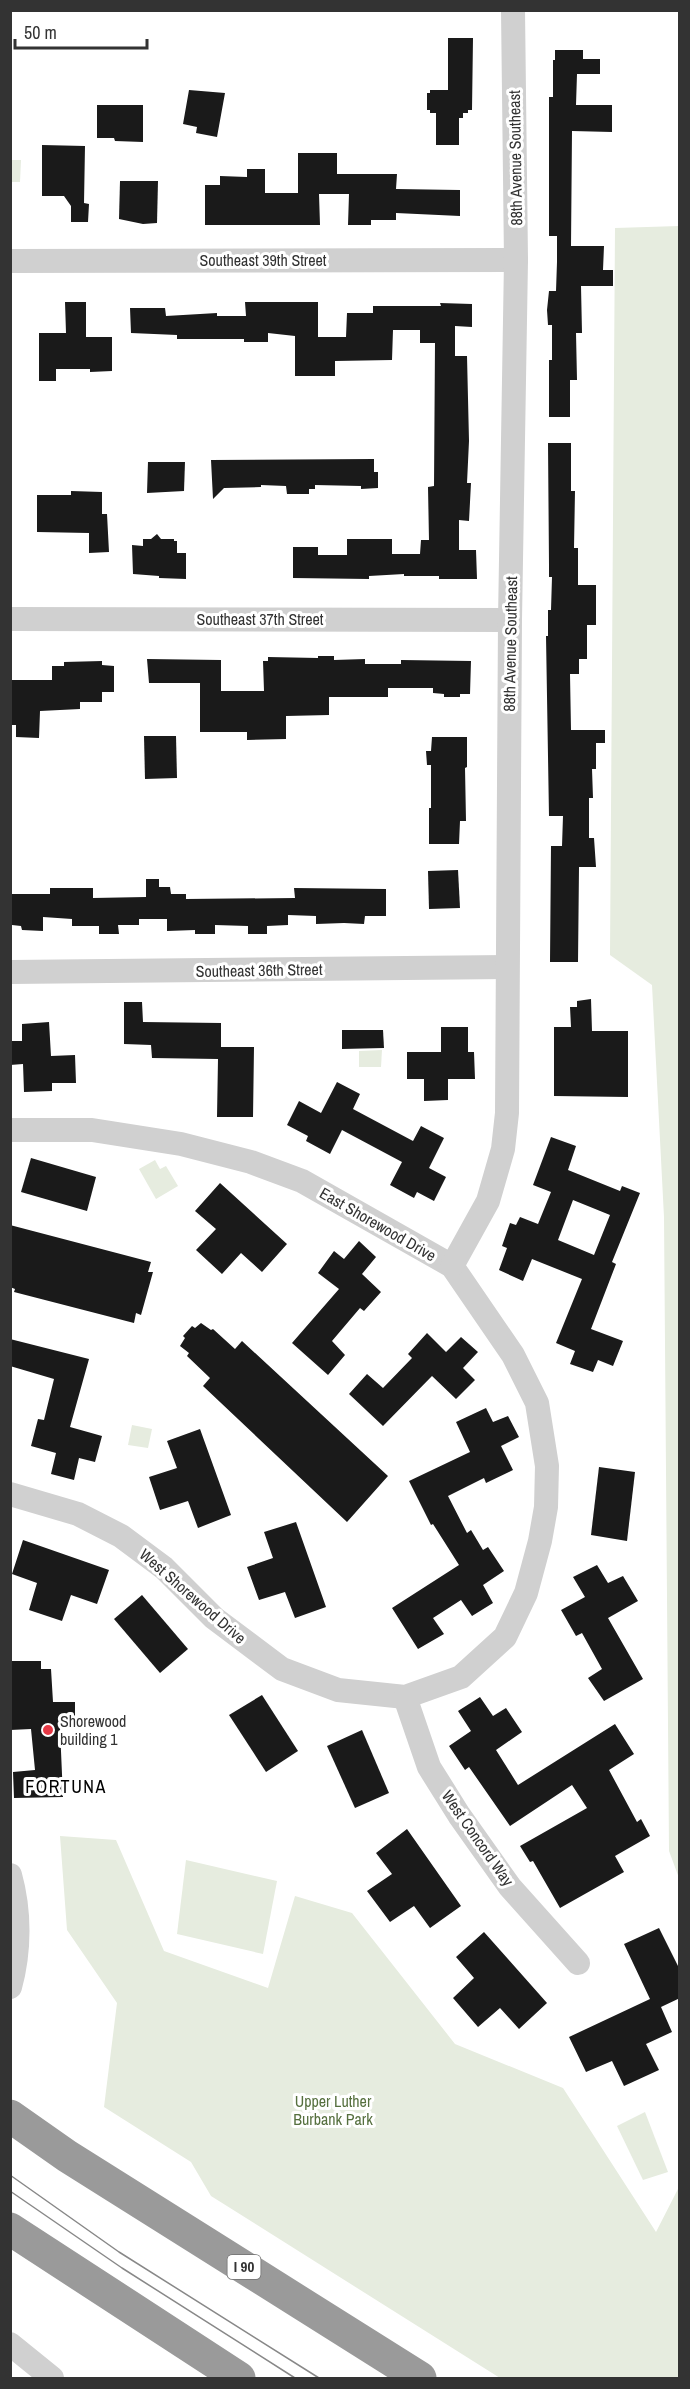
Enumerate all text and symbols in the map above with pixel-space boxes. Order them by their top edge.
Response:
scale bar [15,12,147,50]
text: 50 m [24,20,57,45]
street label: 88th Avenue Southeast [503,90,527,226]
street label: Southeast 39th Street [200,249,327,271]
street label: 88th Avenue Southeast [498,576,522,712]
street label: Southeast 37th Street [197,608,324,630]
street label: Southeast 36th Street [195,958,323,982]
street label: East Shorewood Drive [316,1182,440,1266]
street label: West Shorewood Drive [135,1544,251,1648]
place label: Shorewood building 1 [60,1710,126,1750]
marker: Shorewood building 1 [41,1723,55,1737]
district label: FORTUNA [25,1774,107,1799]
street label: West Concord Way [437,1786,519,1891]
park label: Upper Luther Burbank Park [293,2090,373,2130]
road number: I 90 [228,2255,260,2279]

